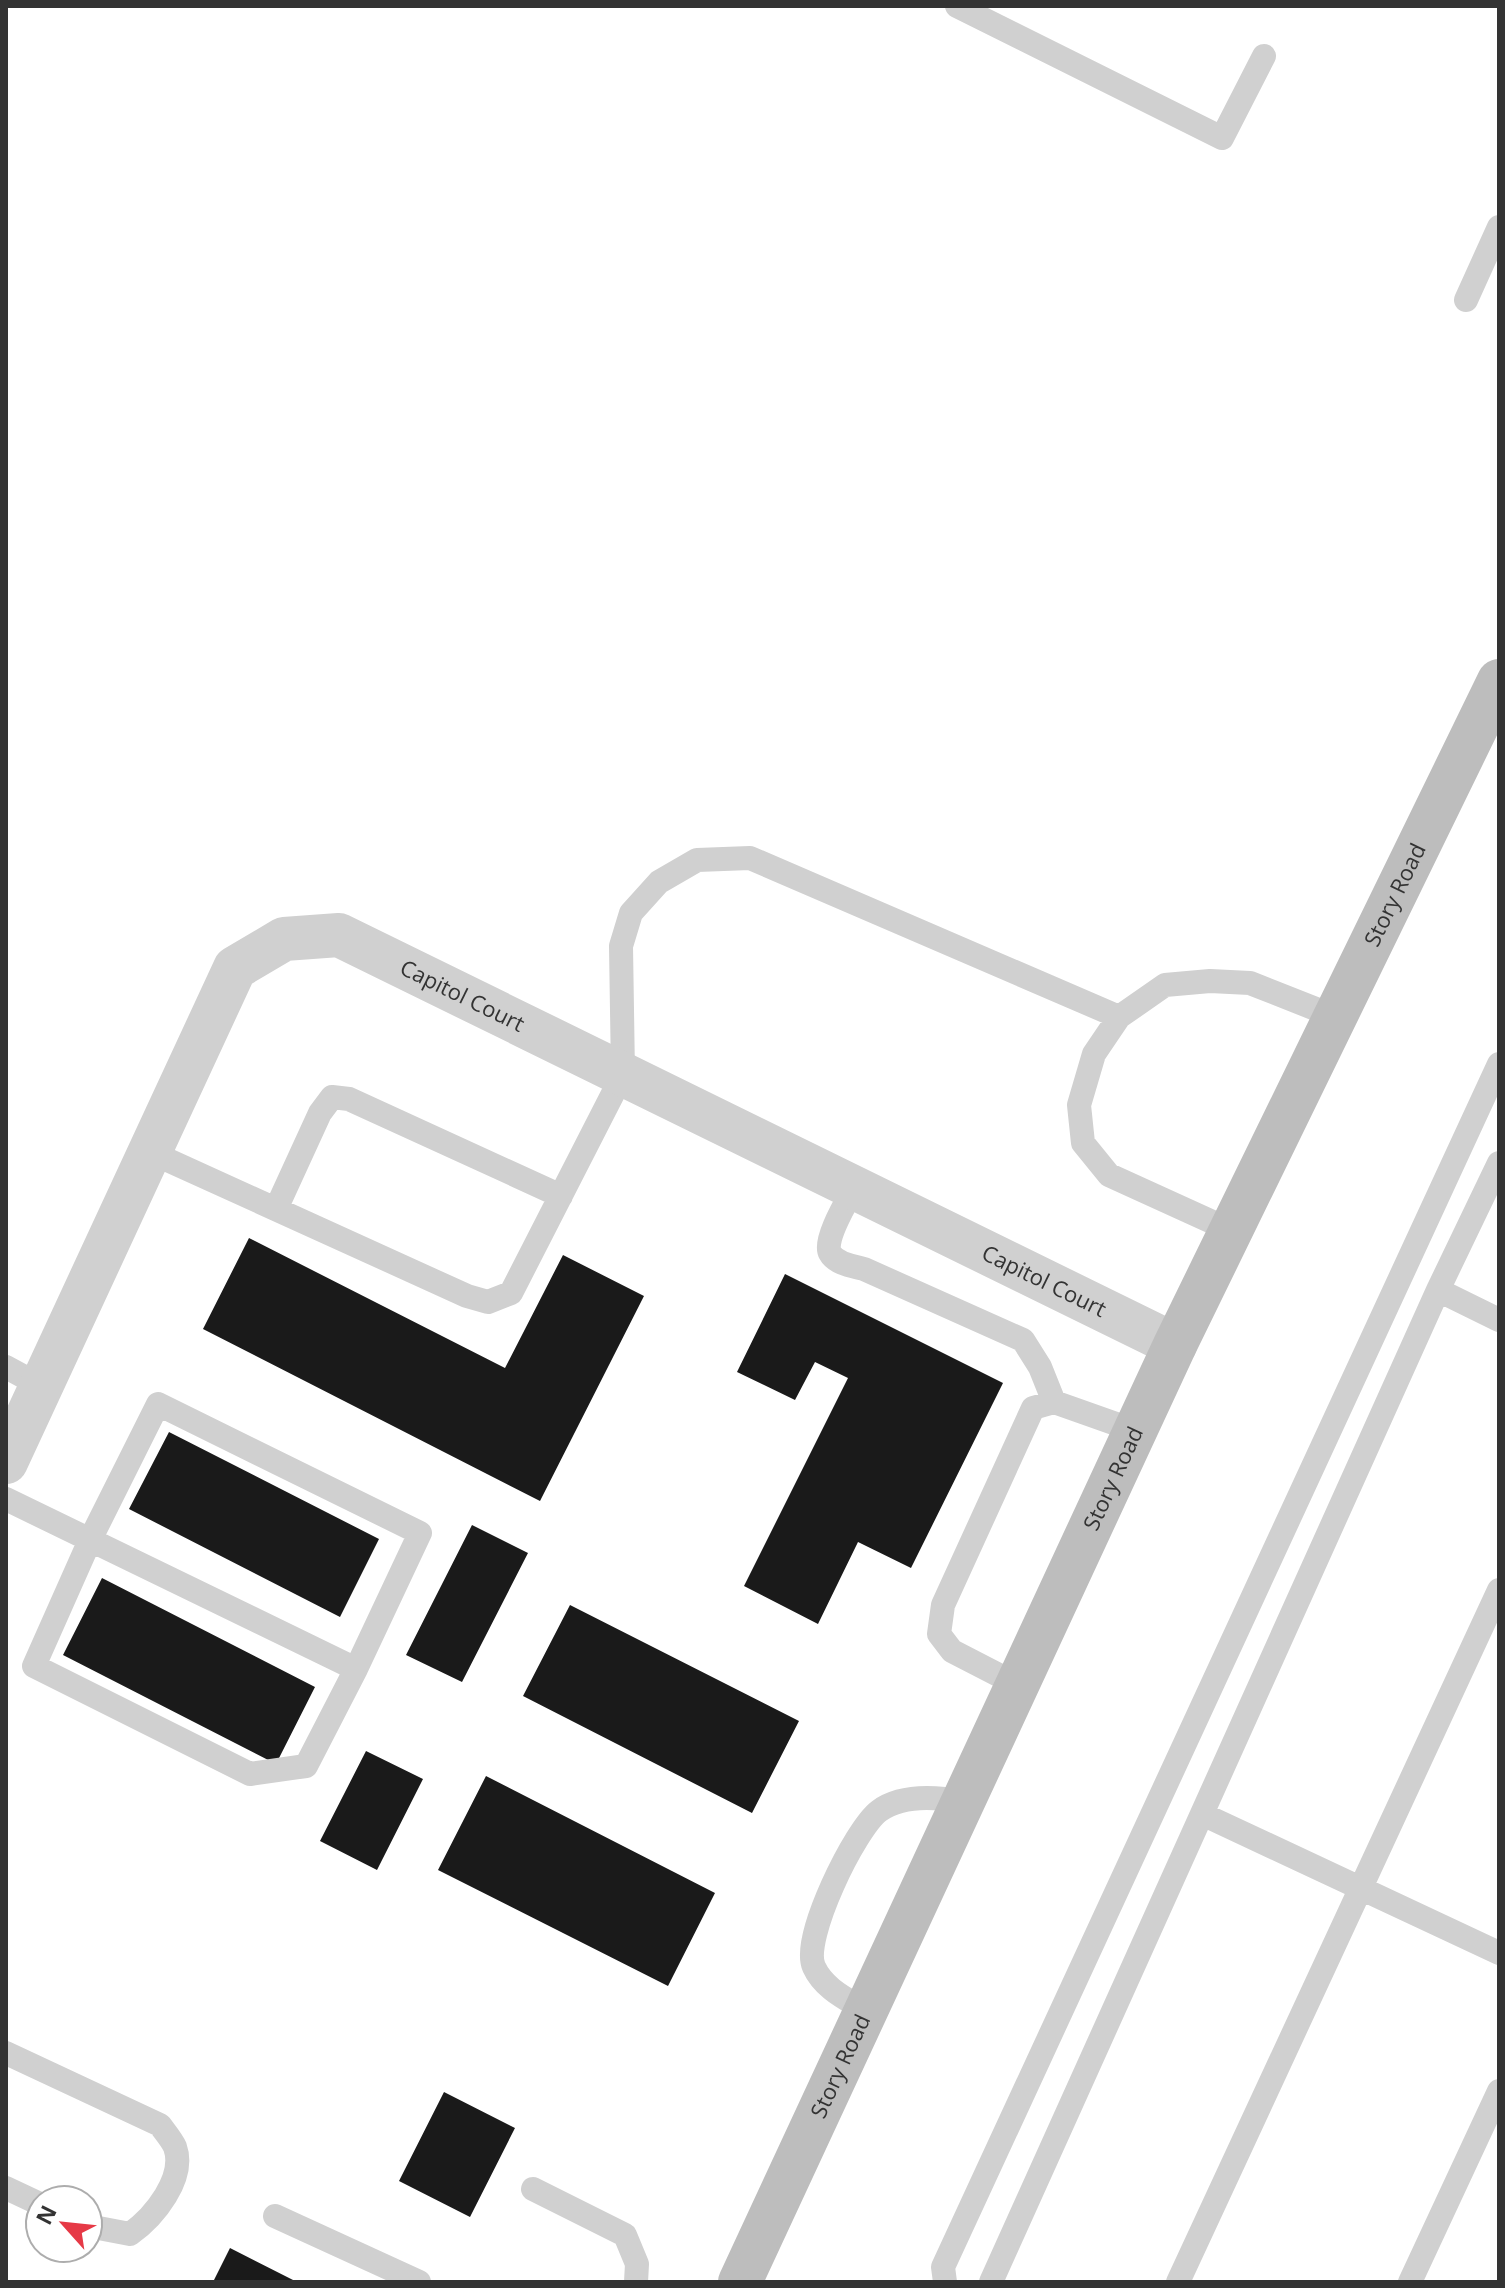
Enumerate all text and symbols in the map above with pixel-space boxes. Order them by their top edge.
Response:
street label: Story Road [1356,838,1432,951]
street label: Capitol Court [396,951,530,1038]
street label: Capitol Court [977,1237,1112,1323]
street label: Story Road [1075,1421,1149,1535]
street label: Story Road [802,2009,876,2123]
north arrow [24,2184,104,2264]
text: N [28,2200,63,2229]

